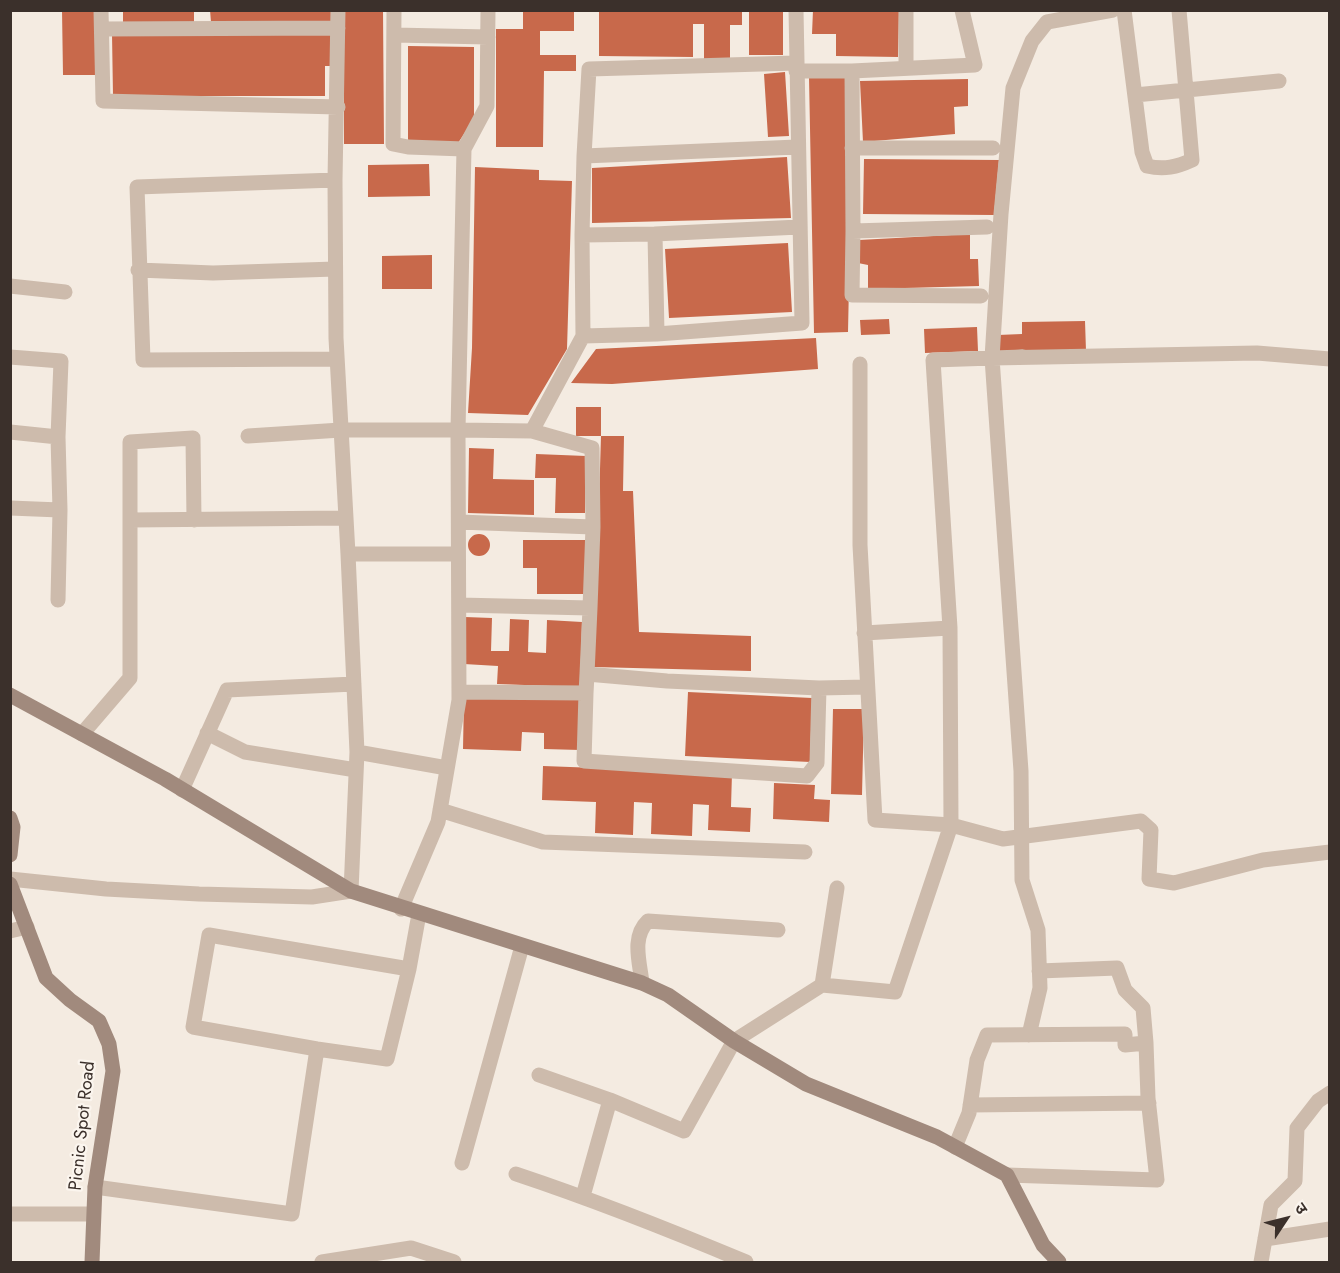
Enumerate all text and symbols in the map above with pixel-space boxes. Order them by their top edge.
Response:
street label: Picnic Spot Road [65,1060,101,1192]
north arrow [1256,1189,1316,1249]
text: उ [1289,1198,1313,1219]

